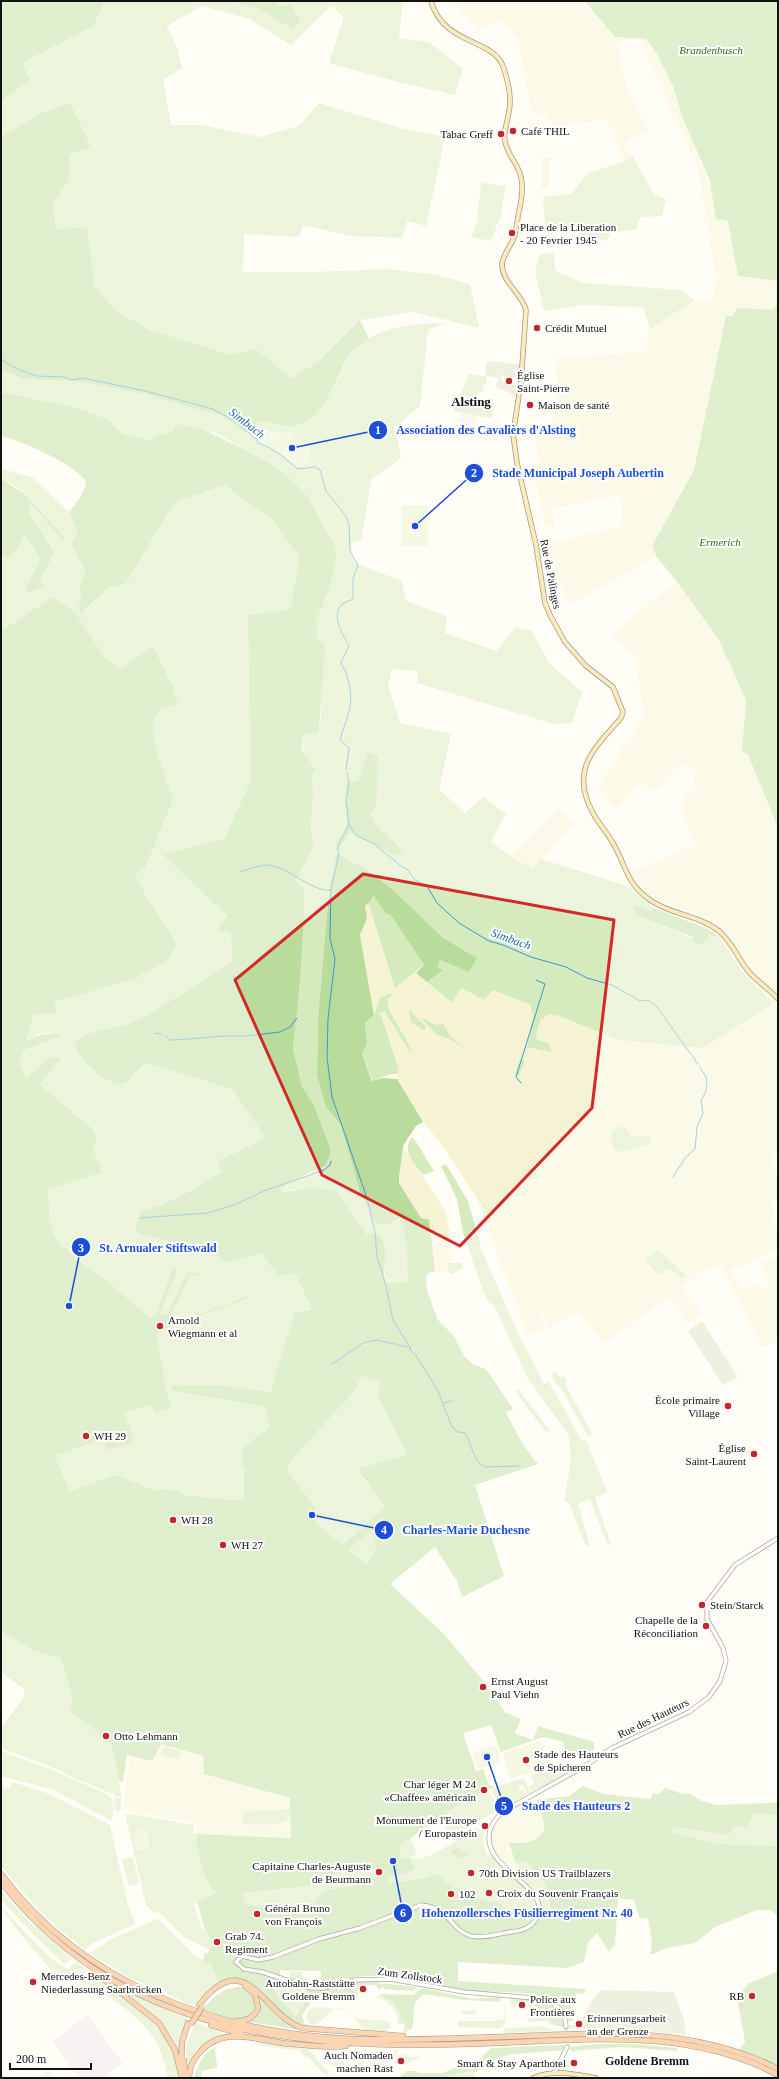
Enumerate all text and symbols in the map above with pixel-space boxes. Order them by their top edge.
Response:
park label: Brandenbusch [679,44,743,56]
place label: Café THIL [521,125,570,137]
marker: Café THIL [508,126,518,136]
place label: Tabac Greff [441,128,493,140]
marker: Tabac Greff [496,129,506,139]
place label: Place de la Liberation - 20 Fevrier 1945 [520,221,617,246]
marker: Place de la Liberation - 20 Fevrier 1945 [507,228,517,238]
place label: Crédit Mutuel [545,322,607,334]
marker: Crédit Mutuel [532,323,542,333]
place label: Église Saint-Pierre [517,369,570,394]
marker: Église Saint-Pierre [504,376,514,386]
district label: Alsting [451,394,491,409]
place label: Maison de santé [538,399,610,411]
marker: Maison de santé [525,400,535,410]
water label: Simbach [226,405,268,441]
callout: Association des Cavalièrs d'Alsting [368,418,584,442]
text: 1 [375,423,381,437]
text: Association des Cavalièrs d'Alsting [396,423,576,437]
callout: Stade Municipal Joseph Aubertin [464,461,673,485]
text: 2 [471,466,477,480]
text: Stade Municipal Joseph Aubertin [492,466,664,480]
park label: Ermerich [698,536,741,548]
street label: Rue de Palinges [538,538,564,610]
water label: Simbach [489,925,533,953]
callout: St. Arnualer Stiftswald [71,1235,225,1259]
text: 3 [78,1241,84,1255]
text: St. Arnualer Stiftswald [99,1241,217,1255]
place label: Arnold Wiegmann et al [168,1314,237,1339]
marker: Arnold Wiegmann et al [155,1321,165,1331]
place label: École primaire Village [655,1394,720,1419]
marker: École primaire Village [723,1401,733,1411]
place label: WH 29 [94,1430,127,1442]
marker: WH 29 [81,1431,91,1441]
place label: Église Saint-Laurent [686,1442,746,1467]
marker: Église Saint-Laurent [749,1449,759,1459]
place label: WH 28 [181,1514,214,1526]
marker: WH 28 [168,1515,178,1525]
callout: Charles-Marie Duchesne [374,1518,538,1542]
text: 4 [381,1523,387,1537]
text: Charles-Marie Duchesne [402,1523,530,1537]
place label: WH 27 [231,1539,264,1551]
marker: WH 27 [218,1540,228,1550]
place label: Stein/Starck [710,1599,764,1611]
marker: Stein/Starck [697,1600,707,1610]
place label: Chapelle de la Réconciliation [634,1614,698,1639]
marker: Chapelle de la Réconciliation [701,1621,711,1631]
place label: Ernst August Paul Viehn [491,1675,548,1700]
marker: Ernst August Paul Viehn [478,1682,488,1692]
street label: Rue des Hauteurs [615,1696,691,1740]
place label: Otto Lehmann [114,1730,178,1742]
marker: Otto Lehmann [101,1731,111,1741]
place label: Stade des Hauteurs de Spicheren [534,1748,618,1773]
marker: Stade des Hauteurs de Spicheren [521,1755,531,1765]
place label: Char léger M 24 «Chaffee» américain [384,1778,476,1803]
marker: Char léger M 24 «Chaffee» américain [479,1785,489,1795]
callout: Stade des Hauteurs 2 [494,1794,638,1818]
text: 5 [501,1799,507,1813]
text: Stade des Hauteurs 2 [522,1799,630,1813]
place label: Monument de l'Europe / Europastein [376,1814,477,1839]
marker: Monument de l'Europe / Europastein [480,1821,490,1831]
place label: Capitaine Charles-Auguste de Beurmann [252,1860,372,1885]
marker: Capitaine Charles-Auguste de Beurmann [374,1867,384,1877]
place label: 70th Division US Trailblazers [479,1867,611,1879]
marker: 70th Division US Trailblazers [466,1868,476,1878]
place label: Croix du Souvenir Français [497,1887,618,1899]
place label: 102 [459,1888,476,1900]
marker: Croix du Souvenir Français [484,1888,494,1898]
marker: 102 [446,1889,456,1899]
callout: Hohenzollersches Füsilierregiment Nr. 40 [393,1901,641,1925]
place label: Général Bruno von François [265,1902,331,1927]
text: 6 [400,1906,406,1920]
text: Hohenzollersches Füsilierregiment Nr. 40 [421,1906,633,1920]
marker: Général Bruno von François [252,1909,262,1919]
place label: Grab 74. Regiment [225,1930,268,1955]
marker: Grab 74. Regiment [212,1937,222,1947]
street label: Zum Zollstock [377,1965,444,1986]
place label: Mercedes-Benz Niederlassung Saarbrücken [41,1970,162,1995]
marker: Mercedes-Benz Niederlassung Saarbrücken [28,1977,38,1987]
place label: Autobahn-Raststätte Goldene Bremm [265,1977,355,2002]
marker: Autobahn-Raststätte Goldene Bremm [358,1984,368,1994]
place label: RB [729,1990,744,2002]
marker: RB [747,1991,757,2001]
place label: Police aux Frontières [530,1993,577,2018]
marker: Police aux Frontières [517,2000,527,2010]
place label: Erinnerungsarbeit an der Grenze [587,2012,666,2037]
marker: Erinnerungsarbeit an der Grenze [574,2019,584,2029]
scale bar [10,2045,91,2071]
place label: Auch Nomaden machen Rast [324,2049,393,2074]
text: 200 m [16,2052,47,2066]
district label: Goldene Bremm [605,2054,689,2068]
marker: Auch Nomaden machen Rast [396,2056,406,2066]
place label: Smart & Stay Aparthotel [457,2057,566,2069]
marker: Smart & Stay Aparthotel [569,2058,579,2068]

